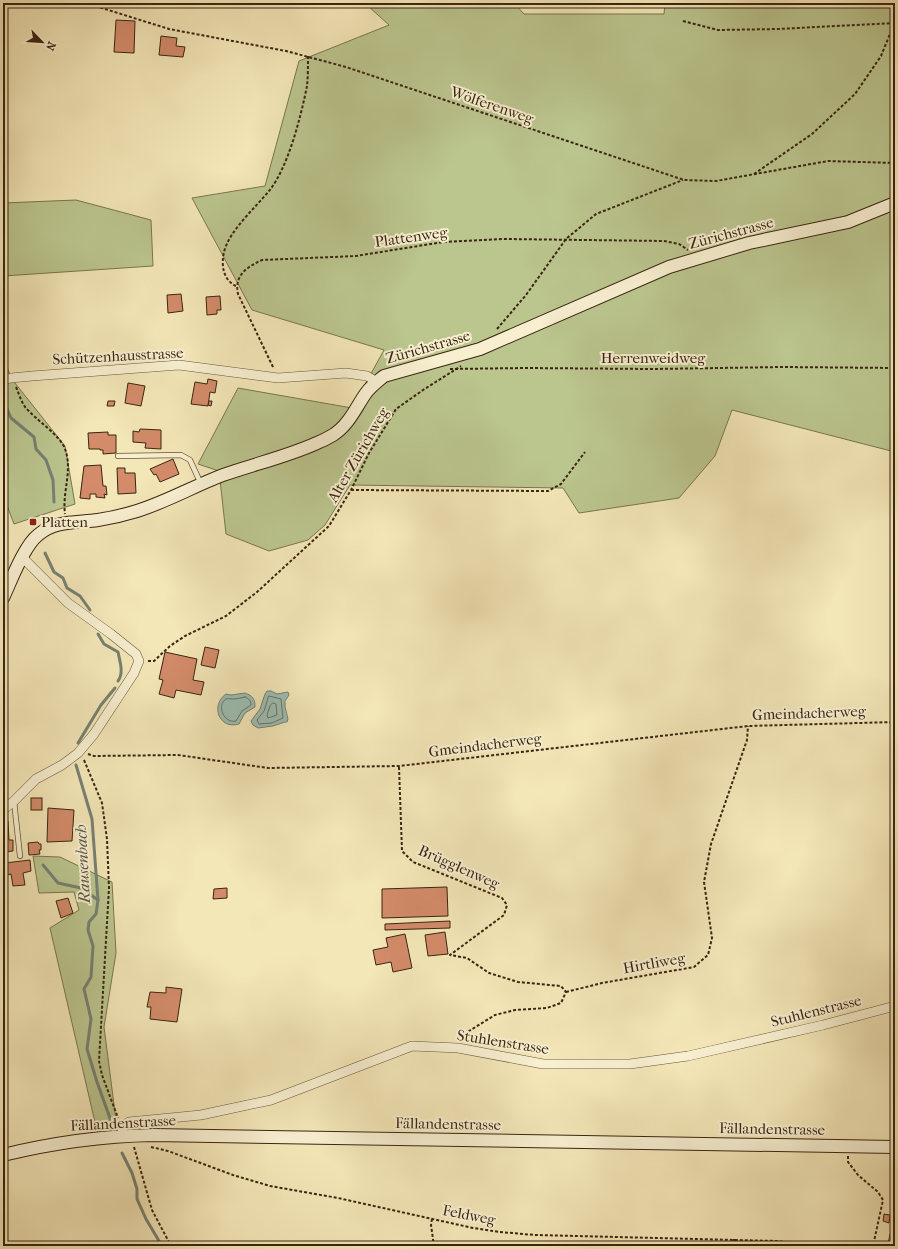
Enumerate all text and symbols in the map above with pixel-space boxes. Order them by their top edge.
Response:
north arrow [22,22,62,62]
text: N [43,39,58,53]
street label: Wölferenweg [447,82,537,128]
street label: Zürichstrasse [687,213,776,253]
street label: Plattenweg [374,223,449,251]
street label: Zürichstrasse [384,326,473,368]
street label: Schützenhausstrasse [52,344,185,368]
street label: Herrenweidweg [601,349,706,367]
street label: Alter Zürichweg [323,404,393,506]
place label: Platten [41,513,88,531]
marker: Platten [28,517,38,527]
street label: Gmeindacherweg [752,702,867,724]
street label: Gmeindacherweg [427,729,544,761]
water label: Rausenbach [71,824,94,905]
street label: Brügglenweg [416,841,503,893]
street label: Hirtliweg [622,949,687,977]
street label: Stuhlenstrasse [769,991,864,1031]
street label: Stuhlenstrasse [456,1026,551,1058]
street label: Fällandenstrasse [70,1111,177,1135]
street label: Fällandenstrasse [395,1114,502,1134]
street label: Fällandenstrasse [719,1119,826,1139]
street label: Feldweg [441,1201,498,1229]

